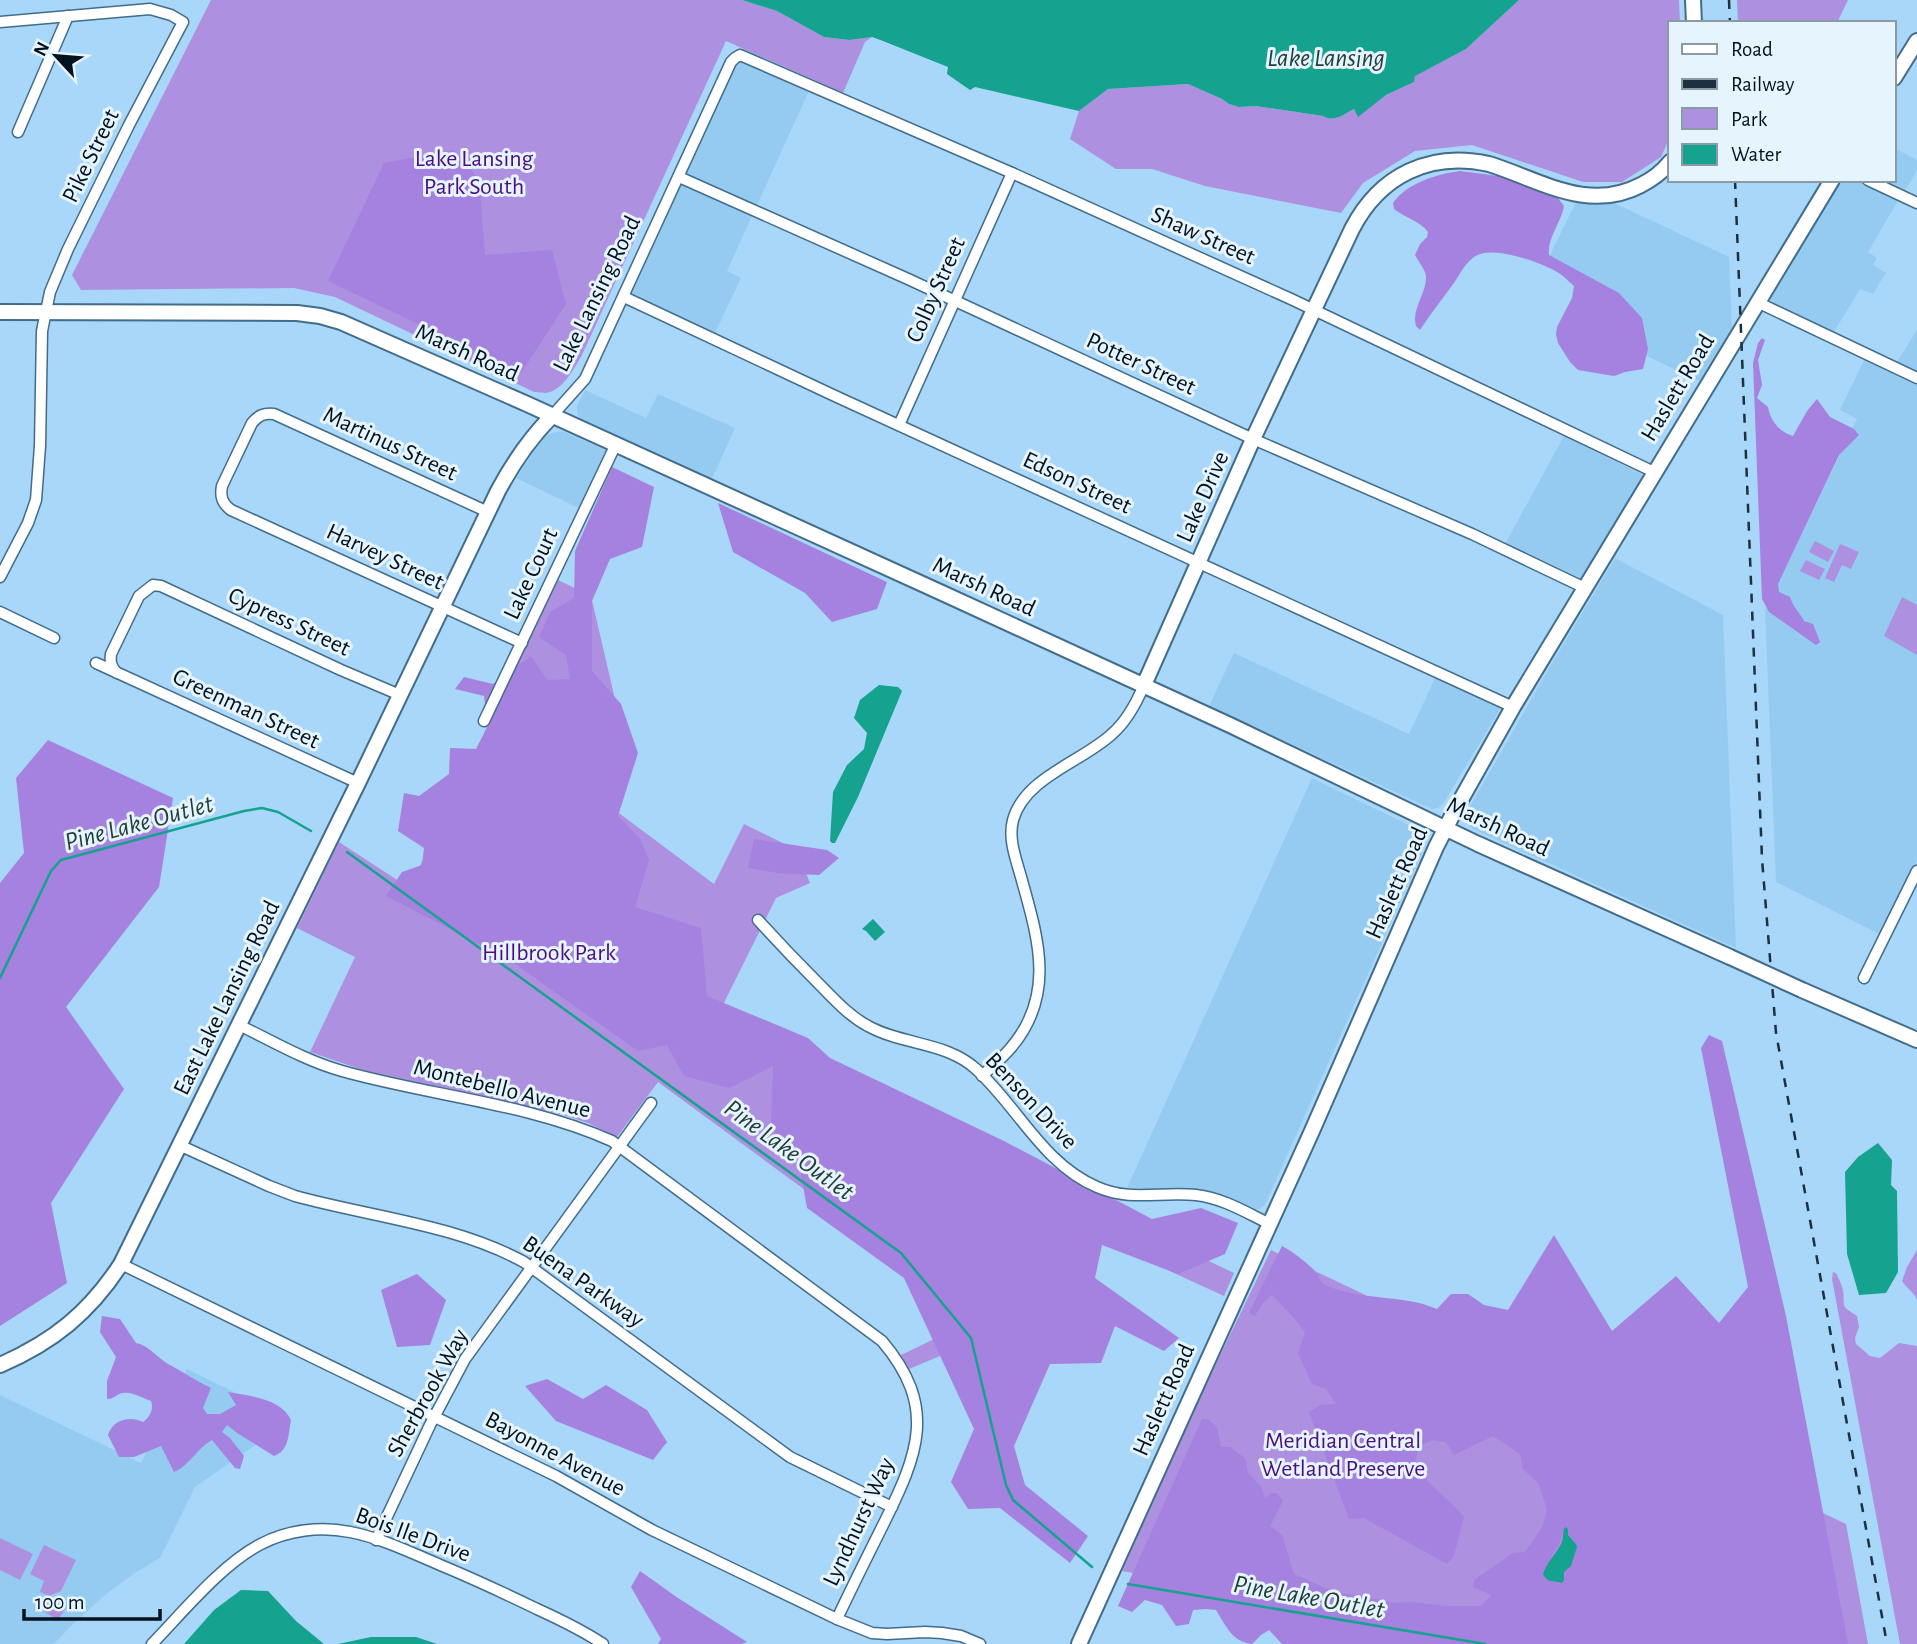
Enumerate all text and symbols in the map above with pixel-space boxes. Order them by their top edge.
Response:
north arrow [21,21,91,91]
legend [1668,21,1896,182]
text: N [31,39,54,59]
text: Road [1731,39,1773,60]
water label: Lake Lansing [1267,45,1385,71]
text: Railway [1731,74,1794,95]
street label: Pike Street [58,105,124,206]
text: Park [1731,109,1768,130]
text: Water [1731,144,1781,165]
park label: Lake Lansing Park South [415,147,534,199]
street label: Shaw Street [1147,202,1259,270]
street label: Lake Lansing Road [549,212,645,376]
street label: Colby Street [902,233,970,346]
street label: Marsh Road [412,320,522,386]
street label: Potter Street [1083,328,1200,400]
street label: Haslett Road [1637,330,1719,446]
street label: Martinus Street [319,403,461,486]
street label: Edson Street [1019,447,1135,519]
street label: Lake Drive [1172,448,1234,546]
street label: Harvey Street [323,519,448,595]
street label: Lake Court [499,524,563,623]
street label: Marsh Road [929,553,1039,621]
street label: Cypress Street [224,583,354,661]
street label: Greenman Street [169,665,323,754]
water label: Pine Lake Outlet [62,791,217,855]
street label: Marsh Road [1443,793,1553,861]
street label: Haslett Road [1362,823,1432,943]
street label: East Lake Lansing Road [170,897,284,1099]
park label: Hillbrook Park [482,941,616,965]
street label: Benson Drive [980,1048,1082,1154]
street label: Montebello Avenue [411,1055,593,1123]
water label: Pine Lake Outlet [719,1095,859,1206]
street label: Buena Parkway [518,1231,648,1333]
street label: Sherbrook Way [383,1325,473,1461]
street label: Haslett Road [1129,1340,1199,1460]
street label: Bayonne Avenue [481,1407,629,1501]
park label: Meridian Central Wetland Preserve [1261,1429,1425,1481]
street label: Lyndhurst Way [819,1454,899,1590]
street label: Bois Ile Drive [352,1503,474,1567]
water label: Pine Lake Outlet [1231,1571,1387,1623]
scale bar [24,1578,161,1622]
text: 100 m [35,1592,85,1613]

